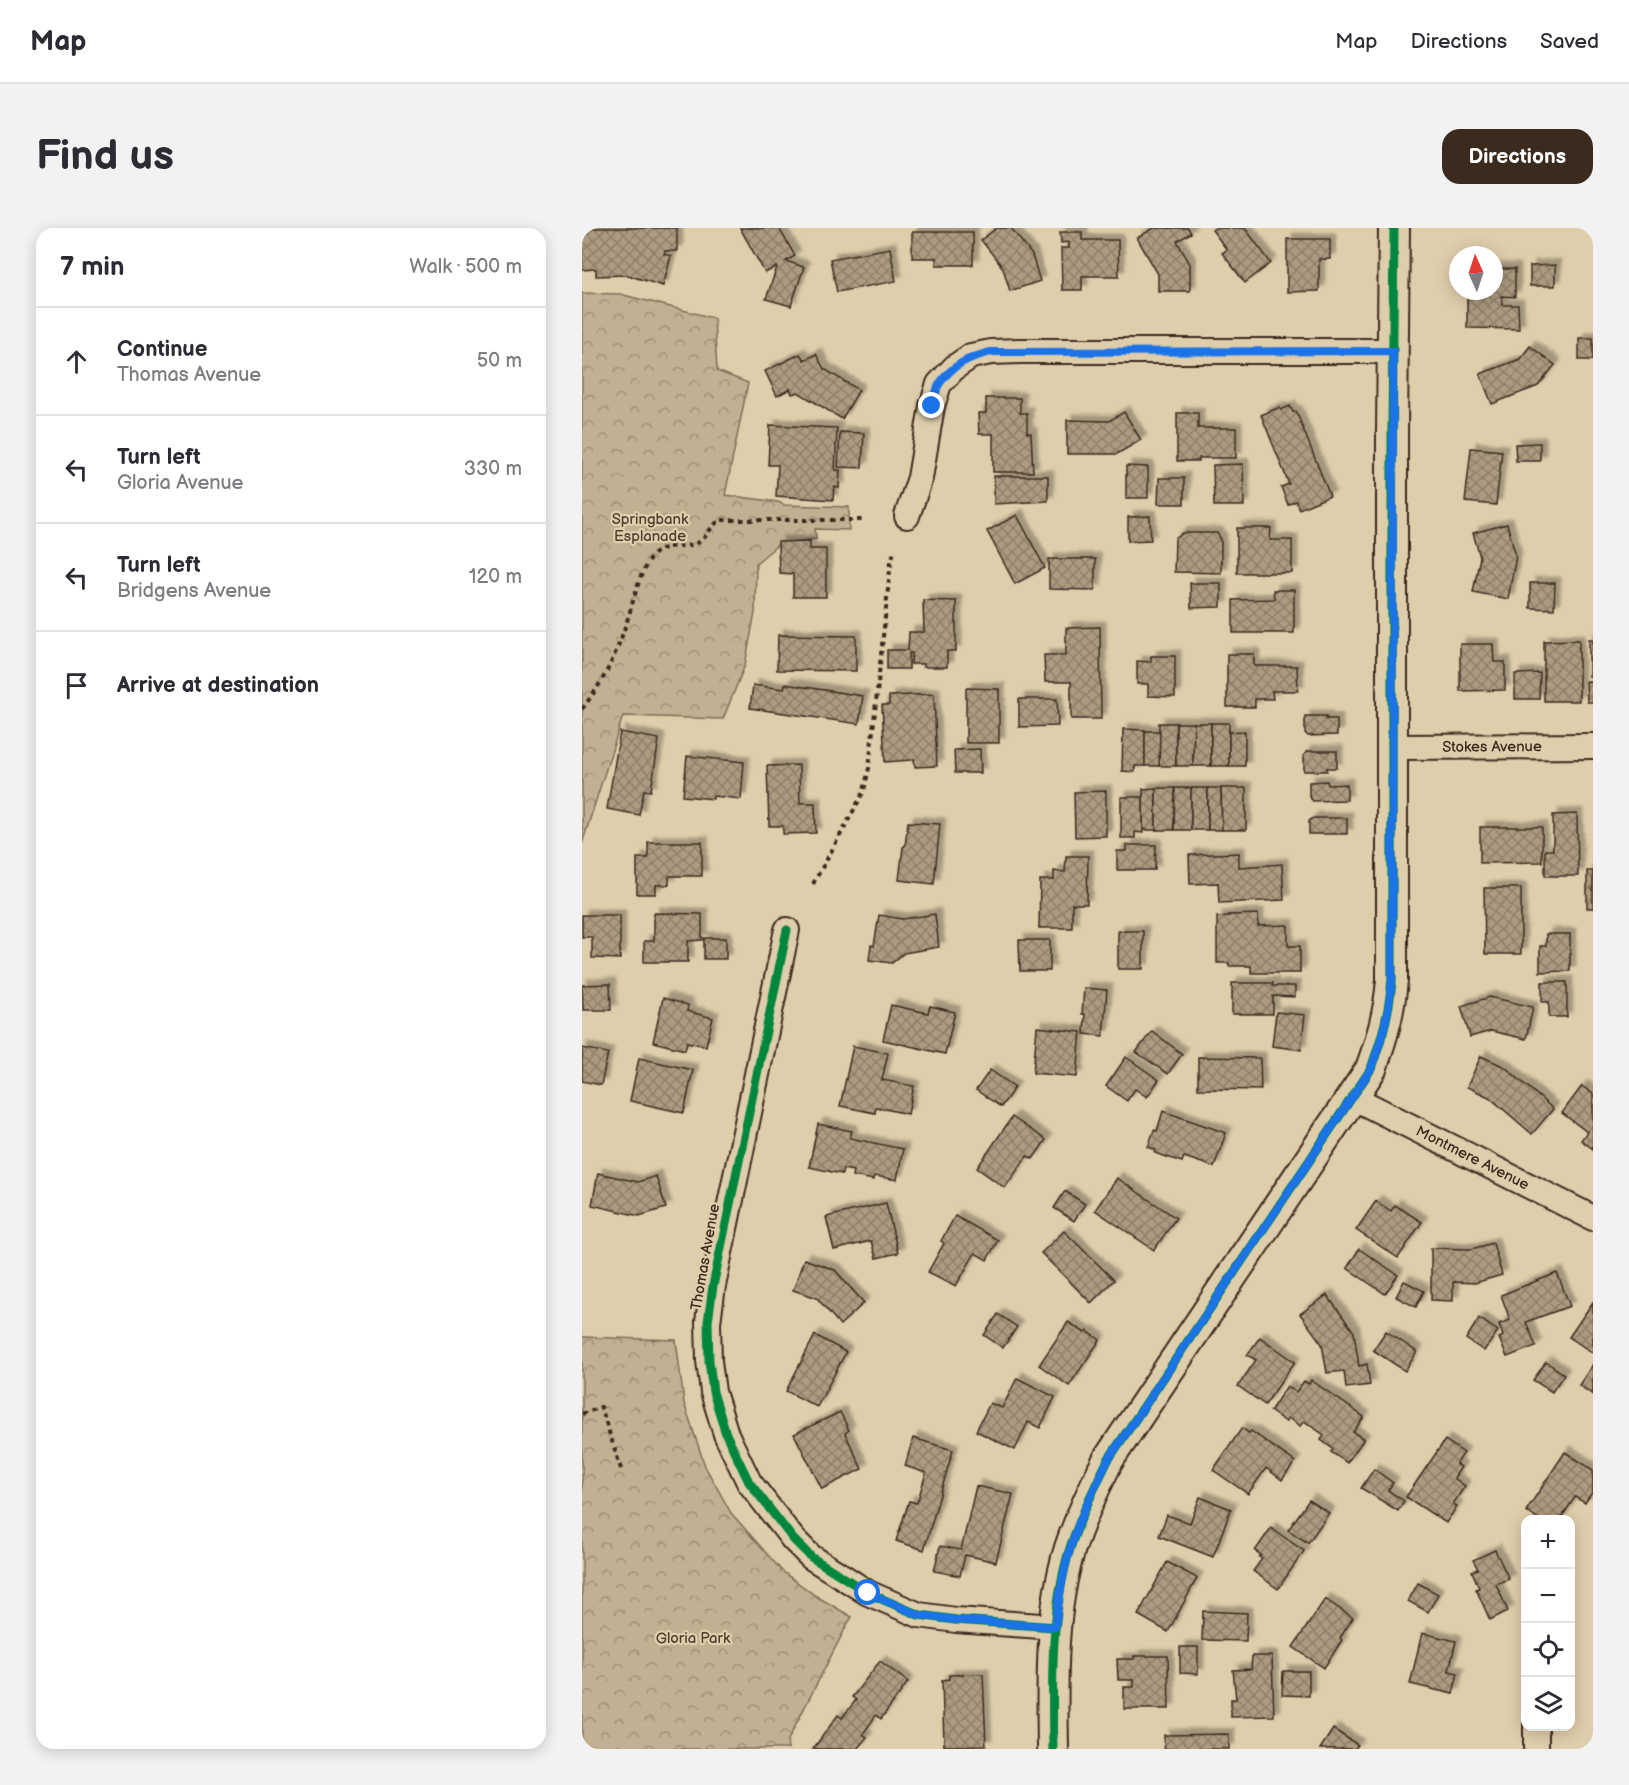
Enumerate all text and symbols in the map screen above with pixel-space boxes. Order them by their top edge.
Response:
text: Map [30,25,86,58]
text: Map [1335,29,1378,54]
text: Directions [1411,29,1507,54]
text: Saved [1540,29,1599,54]
button: Directions [1442,129,1593,184]
text: Find us [36,131,174,182]
north arrow [1449,246,1503,300]
text: 7 min [60,252,124,283]
text: Walk · 500 m [409,255,522,279]
text: Continue [117,336,207,363]
icon: ahead [60,345,93,378]
text: 50 m [477,349,522,373]
text: Thomas Avenue [117,363,261,387]
route end [918,392,944,418]
text: Turn left [117,444,201,471]
icon: left [60,453,93,486]
text: 330 m [464,457,522,481]
text: Gloria Avenue [117,471,243,495]
park label: Springbank Esplanade [612,510,689,546]
text: Turn left [117,552,201,579]
icon: left [60,561,93,594]
text: 120 m [469,565,522,589]
text: Bridgens Avenue [117,579,271,603]
icon: arrive [60,669,93,702]
text: Arrive at destination [117,672,319,699]
street label: Stokes Avenue [1442,737,1542,757]
street label: Montmere Avenue [1413,1122,1532,1194]
street label: Thomas Avenue [687,1202,724,1312]
map controls [1521,1515,1575,1731]
button: + [1521,1515,1575,1569]
button: − [1521,1569,1575,1623]
route start [854,1579,880,1605]
button: locate [1521,1623,1575,1677]
park label: Gloria Park [656,1629,731,1648]
button: layers [1521,1677,1575,1731]

